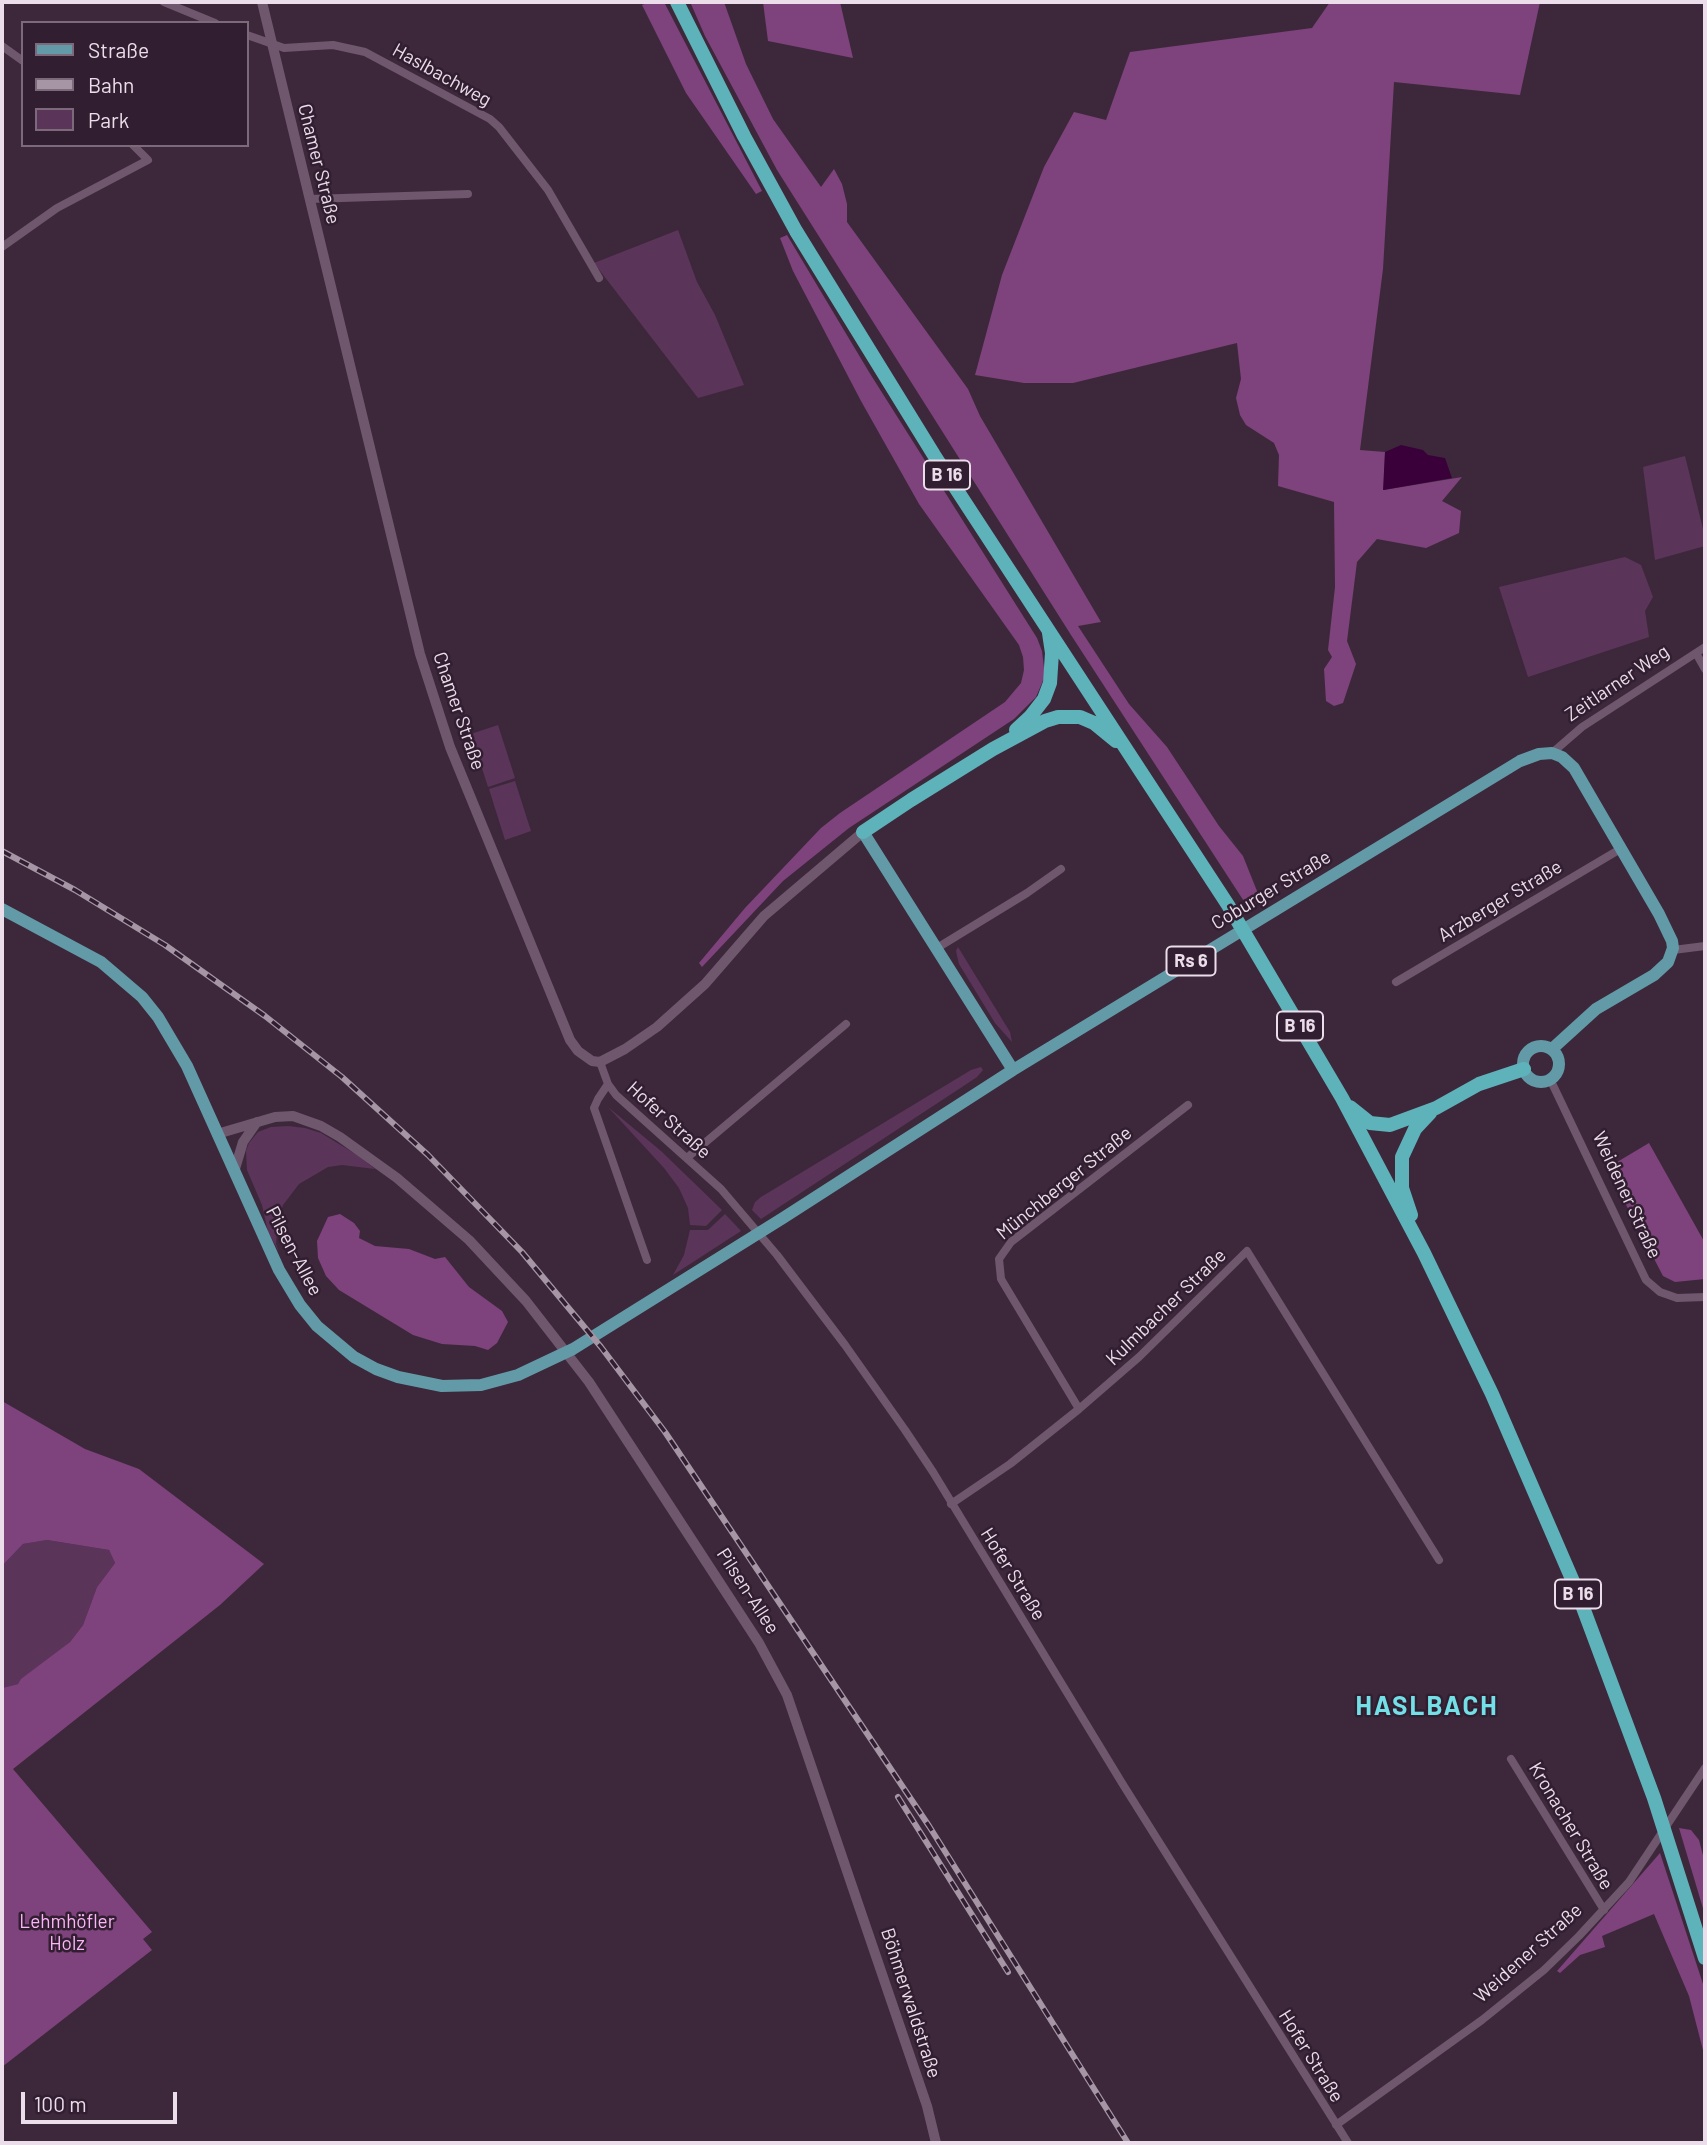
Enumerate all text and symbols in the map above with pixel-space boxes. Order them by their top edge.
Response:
legend [21,21,248,147]
text: Straße [88,37,149,62]
street label: Haslbachweg [389,39,495,111]
text: Bahn [88,72,134,97]
street label: Chamer Straße [293,101,345,227]
text: Park [88,107,129,132]
road number: B 16 [924,461,970,490]
street label: Zeitlarner Weg [1561,640,1673,726]
street label: Chamer Straße [428,649,490,773]
street label: Coburger Straße [1207,845,1335,935]
street label: Arzberger Straße [1434,855,1566,947]
road number: Rs 6 [1166,946,1216,976]
road number: B 16 [1277,1012,1323,1041]
street label: Hofer Straße [622,1077,716,1163]
street label: Münchberger Straße [992,1121,1136,1245]
street label: Weidener Straße [1588,1128,1666,1262]
street label: Pilsen-Allee [261,1202,327,1300]
street label: Kulmbacher Straße [1101,1244,1231,1370]
street label: Hofer Straße [976,1524,1050,1624]
street label: Pilsen-Allee [712,1544,784,1638]
road number: B 16 [1555,1580,1601,1609]
district label: HASLBACH [1356,1690,1498,1722]
street label: Kronacher Straße [1524,1758,1618,1894]
street label: Weidener Straße [1469,1899,1587,2007]
park label: Lehmhöfler Holz [19,1911,115,1955]
street label: Böhmerwaldstraße [876,1925,946,2081]
street label: Hofer Straße [1274,2006,1348,2106]
scale bar [24,2078,180,2122]
text: 100 m [34,2091,87,2116]

